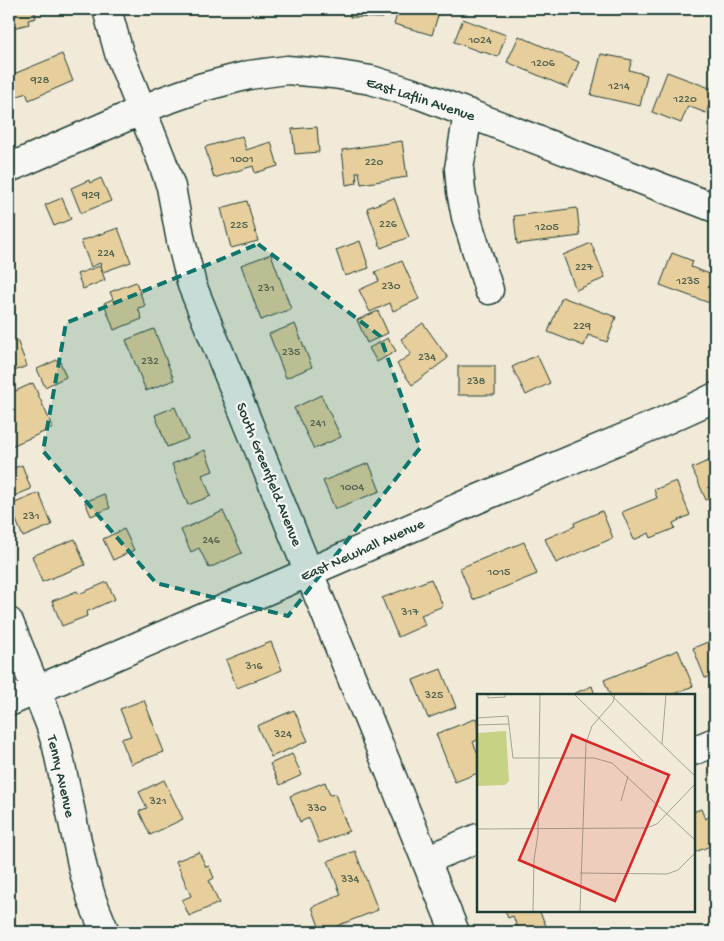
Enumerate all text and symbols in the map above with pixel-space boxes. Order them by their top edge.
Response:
house number: 1024 [467,34,492,48]
house number: 1206 [530,57,556,71]
house number: 928 [30,74,50,88]
street label: East Laflin Avenue [364,74,477,126]
house number: 1214 [607,80,630,94]
house number: 1220 [672,93,697,107]
house number: 1001 [229,153,254,167]
house number: 220 [365,156,383,170]
house number: 929 [81,189,100,203]
house number: 226 [379,218,398,232]
house number: 225 [230,219,248,233]
house number: 1205 [534,221,559,235]
house number: 224 [97,247,115,261]
house number: 227 [575,261,594,275]
house number: 1235 [675,275,700,289]
house number: 230 [382,280,401,294]
house number: 231 [258,282,275,296]
house number: 229 [573,320,591,334]
house number: 235 [282,346,300,360]
house number: 234 [418,351,436,365]
house number: 232 [141,355,159,369]
house number: 238 [467,375,486,389]
street label: South Greenfield Avenue [231,400,305,549]
house number: 241 [310,417,326,431]
house number: 1004 [339,481,364,495]
house number: 231 [23,510,40,524]
street label: East Newhall Avenue [298,515,428,586]
house number: 246 [202,534,221,548]
house number: 1015 [487,566,510,580]
house number: 317 [400,606,419,620]
house number: 316 [244,660,263,674]
house number: 325 [424,689,443,703]
inset map [477,694,694,911]
house number: 324 [273,728,292,742]
street label: Tenny Avenue [42,733,78,820]
house number: 321 [149,795,167,809]
house number: 330 [306,802,327,816]
house number: 334 [340,873,359,887]

